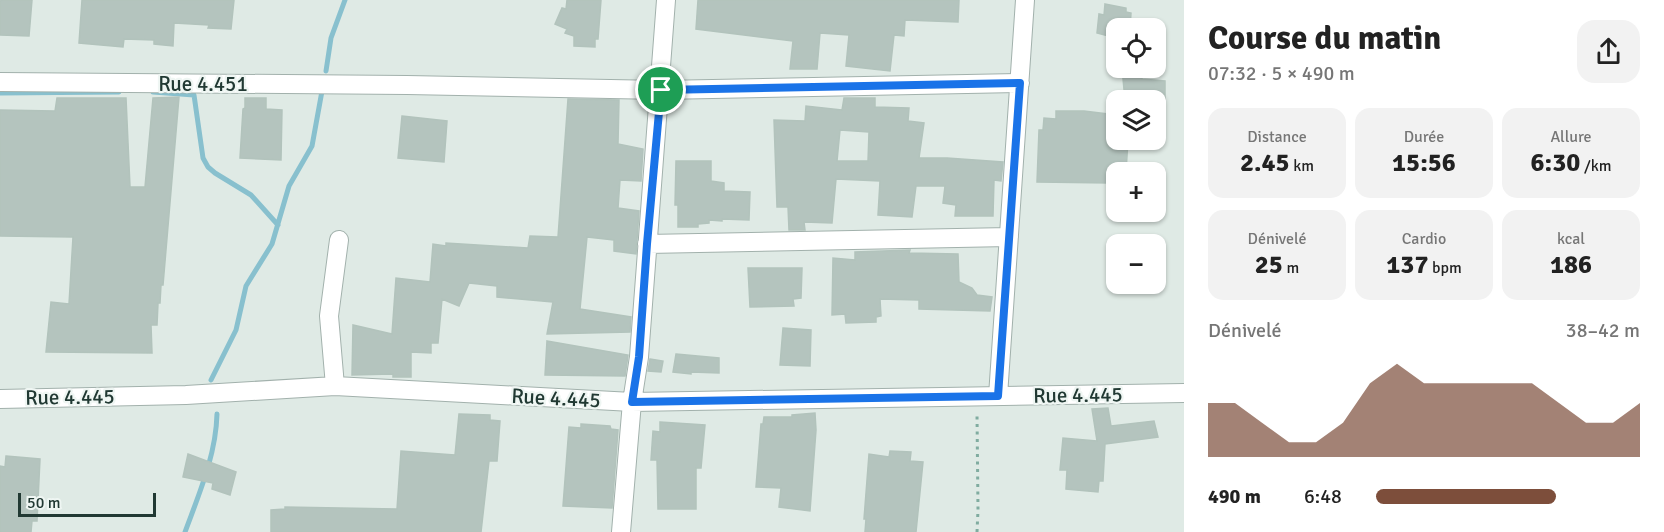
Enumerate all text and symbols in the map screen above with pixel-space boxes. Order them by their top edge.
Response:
map controls [1106,18,1166,294]
button: locate [1106,18,1166,78]
text: Course du matin [1208,18,1441,59]
button: share [1577,20,1640,83]
text: 07:32 · 5 × 490 m [1208,61,1355,86]
pin [635,64,686,115]
street label: Rue 4.451 [158,71,248,97]
icon: arrive [644,73,677,106]
button: layers [1106,90,1166,150]
text: Distance [1247,127,1307,147]
text: Durée [1404,127,1444,147]
text: Allure [1550,127,1592,147]
text: 2.45 [1240,147,1290,179]
text: 15:56 [1392,147,1456,179]
text: 6:30 [1531,147,1580,179]
text: km [1290,156,1314,176]
text: /km [1580,156,1611,176]
button: + [1106,162,1166,222]
text: Dénivelé [1248,229,1306,249]
text: Cardio [1402,229,1446,249]
text: kcal [1557,229,1585,249]
button: − [1106,234,1166,294]
text: 25 [1255,249,1283,281]
text: 137 [1386,249,1428,281]
text: 186 [1550,249,1592,281]
text: m [1283,258,1299,278]
text: bpm [1428,258,1462,278]
text: Dénivelé [1208,318,1282,343]
text: 38–42 m [1566,318,1640,343]
street label: Rue 4.445 [1033,381,1123,409]
street label: Rue 4.445 [25,383,115,411]
street label: Rue 4.445 [511,383,601,413]
text: 490 m [1208,484,1261,509]
text: 6:48 [1304,484,1342,509]
scale bar [18,490,156,518]
text: 50 m [27,493,61,513]

